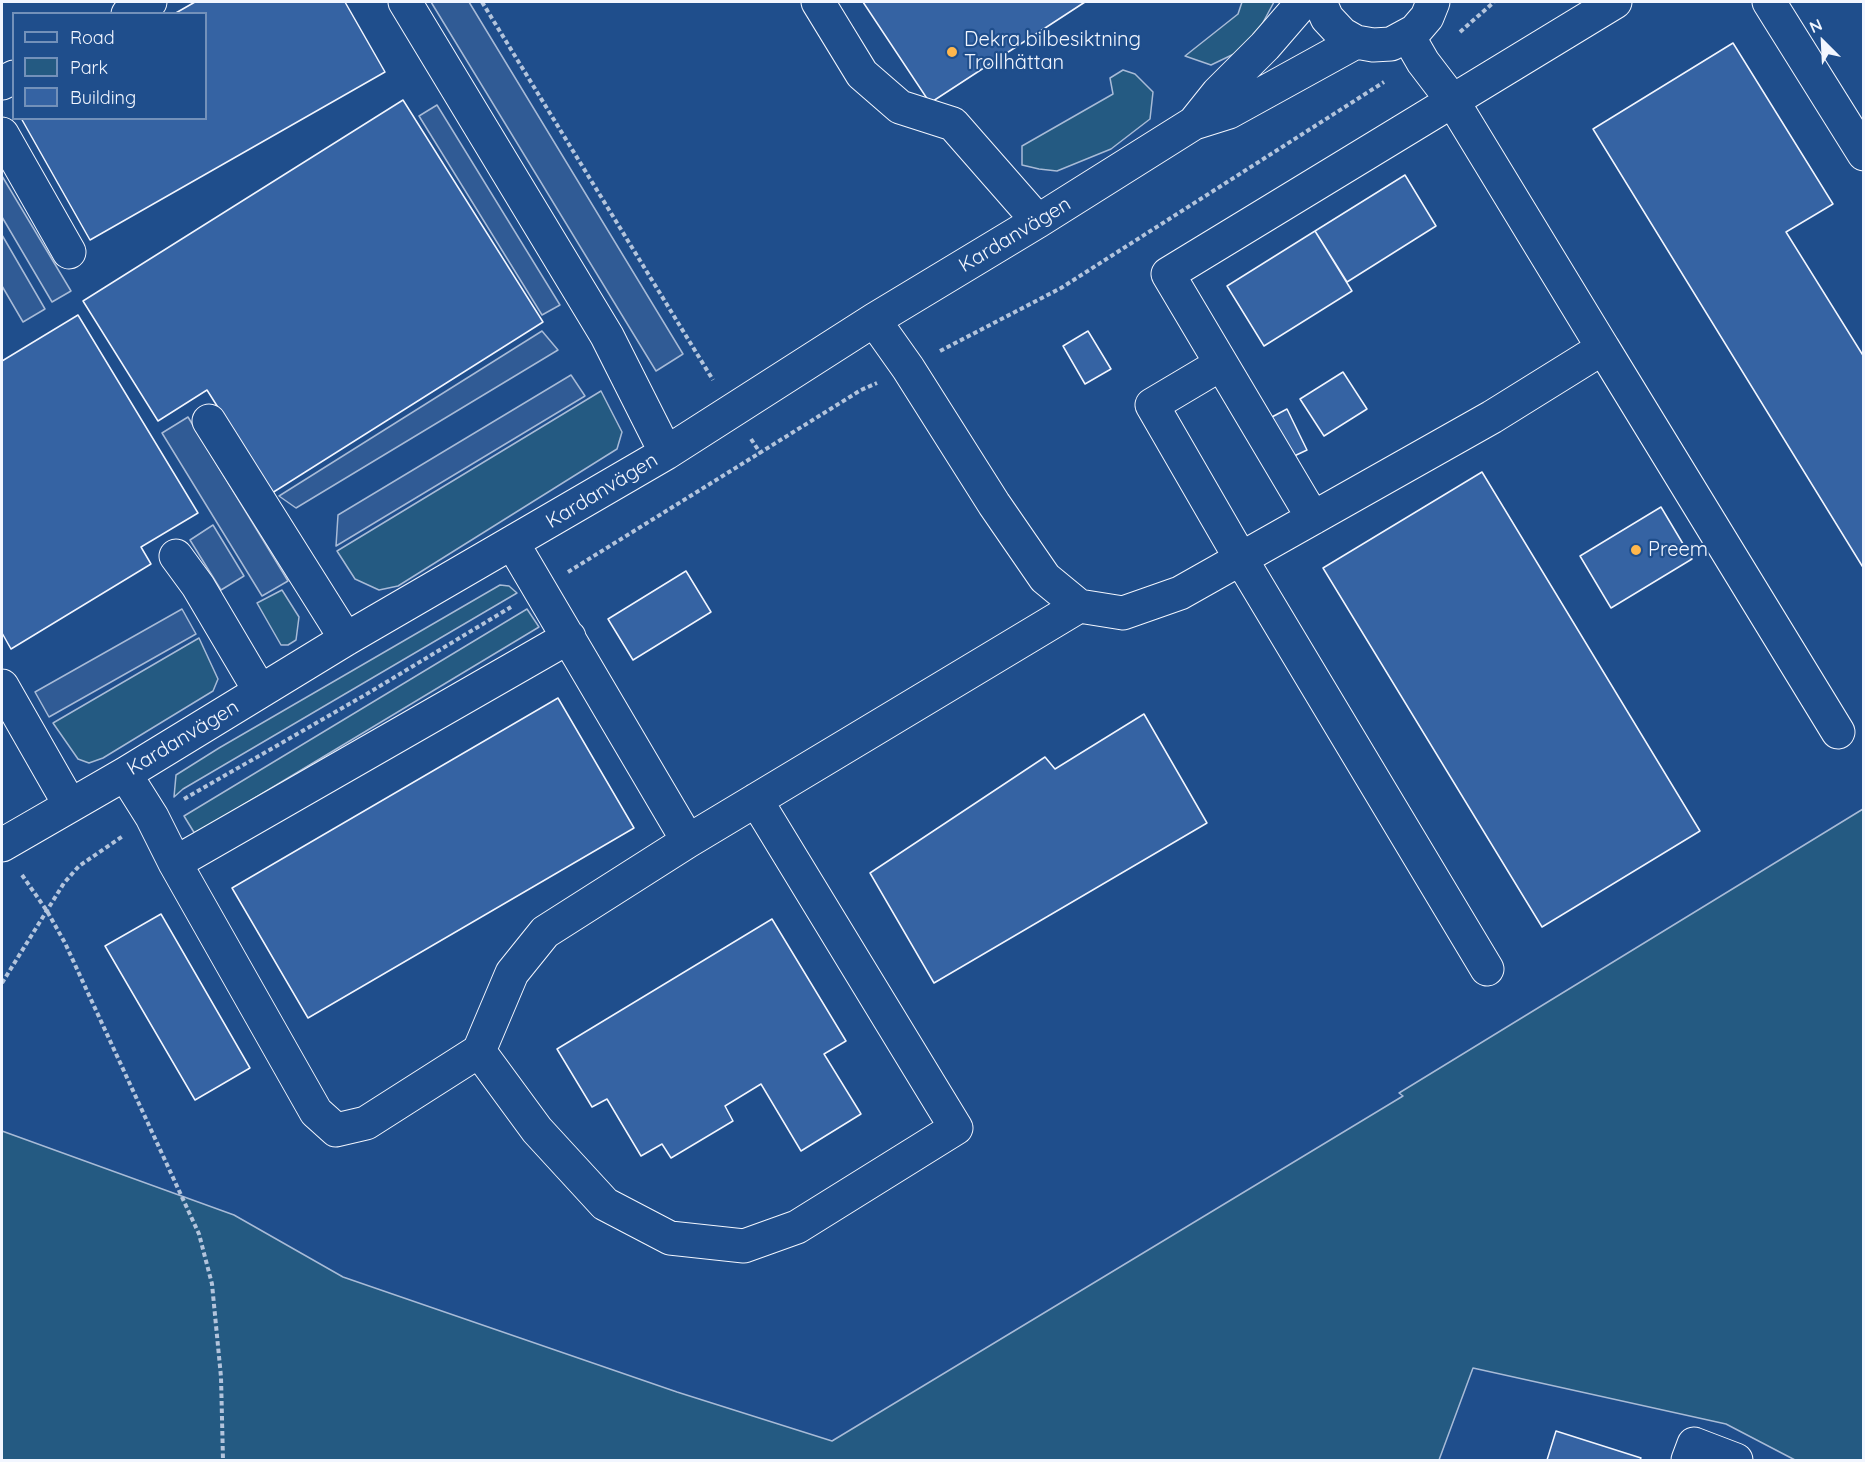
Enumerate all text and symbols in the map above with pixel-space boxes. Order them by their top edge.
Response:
legend [12,12,207,120]
north arrow [1793,12,1853,72]
text: N [1806,14,1825,37]
text: Road [70,26,115,49]
place label: Dekra bilbesiktning Trollhättan [964,28,1141,75]
marker: Dekra bilbesiktning Trollhättan [945,45,959,59]
text: Park [70,56,108,79]
text: Building [70,86,136,109]
street label: Kardanvägen [955,192,1075,278]
street label: Kardanvägen [542,448,662,534]
place label: Preem [1648,538,1708,562]
marker: Preem [1629,543,1643,557]
street label: Kardanvägen [123,695,243,781]

